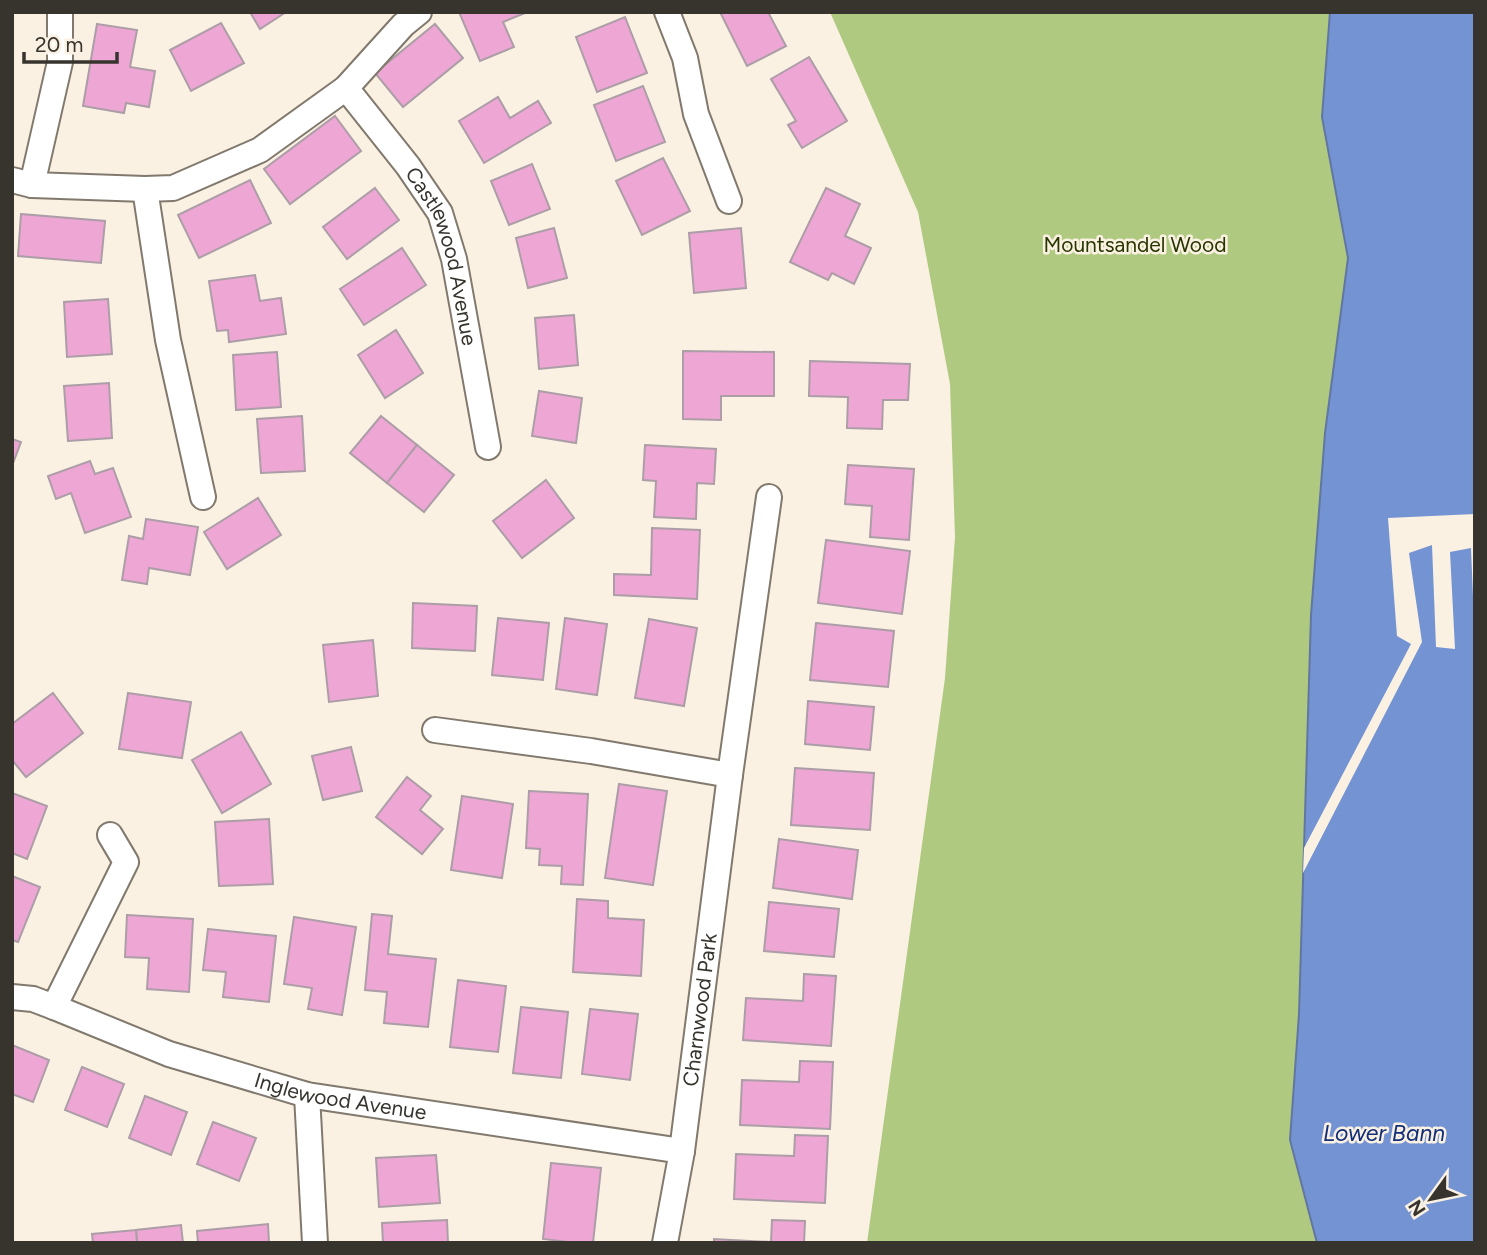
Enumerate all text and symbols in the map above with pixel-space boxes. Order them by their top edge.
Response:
scale bar [24,21,117,65]
text: 20 m [35,32,83,57]
street label: Castlewood Avenue [400,162,482,347]
park label: Mountsandel Wood [1043,232,1227,257]
street label: Charnwood Park [677,931,722,1088]
street label: Inglewood Avenue [252,1067,428,1125]
water label: Lower Bann [1323,1119,1445,1147]
north arrow [1396,1164,1466,1234]
text: N [1404,1196,1431,1220]

